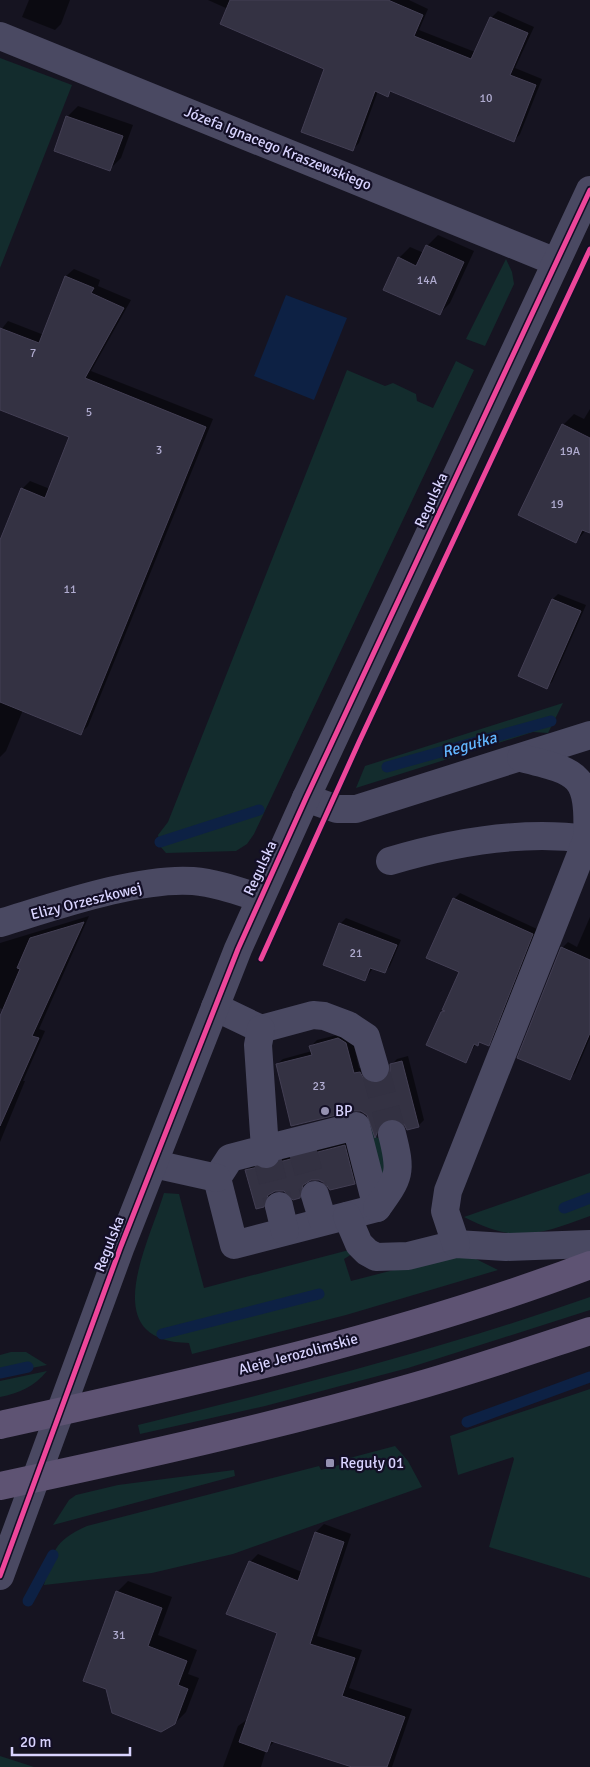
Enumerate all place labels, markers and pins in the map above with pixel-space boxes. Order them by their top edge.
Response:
place label: BP [335,1102,353,1120]
marker: BP [319,1105,331,1117]
place label: Reguły 01 [340,1454,404,1472]
marker: Reguły 01 [324,1457,336,1469]

